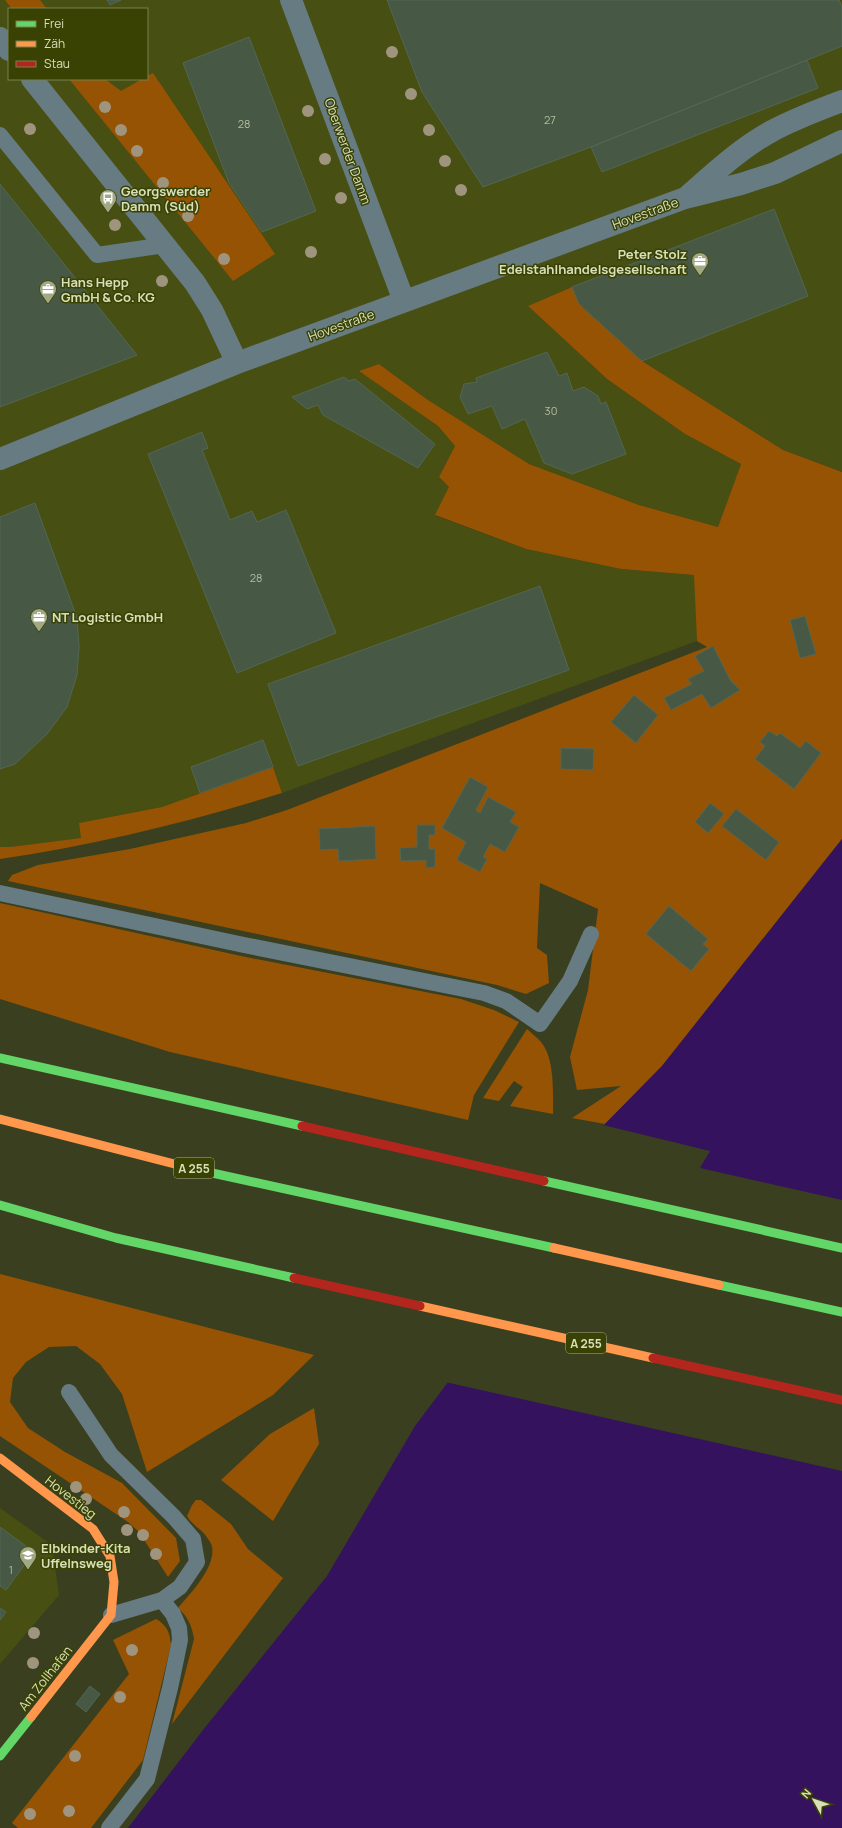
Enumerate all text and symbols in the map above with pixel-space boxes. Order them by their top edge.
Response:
legend [8,8,148,80]
text: Frei [44,15,64,32]
text: Zäh [44,35,65,52]
text: Stau [44,55,70,72]
street label: Oberwerder Damm [320,95,376,207]
house number: 27 [544,112,556,127]
house number: 28 [238,116,250,131]
place label: Georgswerder Damm (Süd) [121,182,210,215]
bus stop icon: Georgswerder Damm (Süd) [98,188,118,213]
street label: Hovestraße [609,193,681,233]
place label: Peter Stolz Edelstahlhandelsgesellschaft [499,245,687,278]
office icon: Peter Stolz Edelstahlhandelsgesellschaft [690,251,710,276]
place label: Hans Hepp GmbH & Co. KG [61,273,155,306]
office icon: Hans Hepp GmbH & Co. KG [38,279,58,304]
street label: Hovestraße [305,305,377,345]
house number: 30 [545,403,557,418]
house number: 28 [250,570,262,585]
office icon: NT Logistic GmbH [29,607,49,632]
place label: NT Logistic GmbH [52,608,163,626]
road number: A 255 [174,1158,214,1178]
road number: A 255 [566,1333,606,1353]
street label: Hovestieg [42,1471,100,1523]
place label: Elbkinder-Kita Uffelnsweg [41,1539,131,1572]
school or university icon: Elbkinder-Kita Uffelnsweg [18,1545,38,1570]
house number: 1 [9,1562,13,1577]
street label: Am Zollhafen [14,1642,76,1714]
north arrow [794,1780,834,1820]
text: N [798,1785,814,1801]

